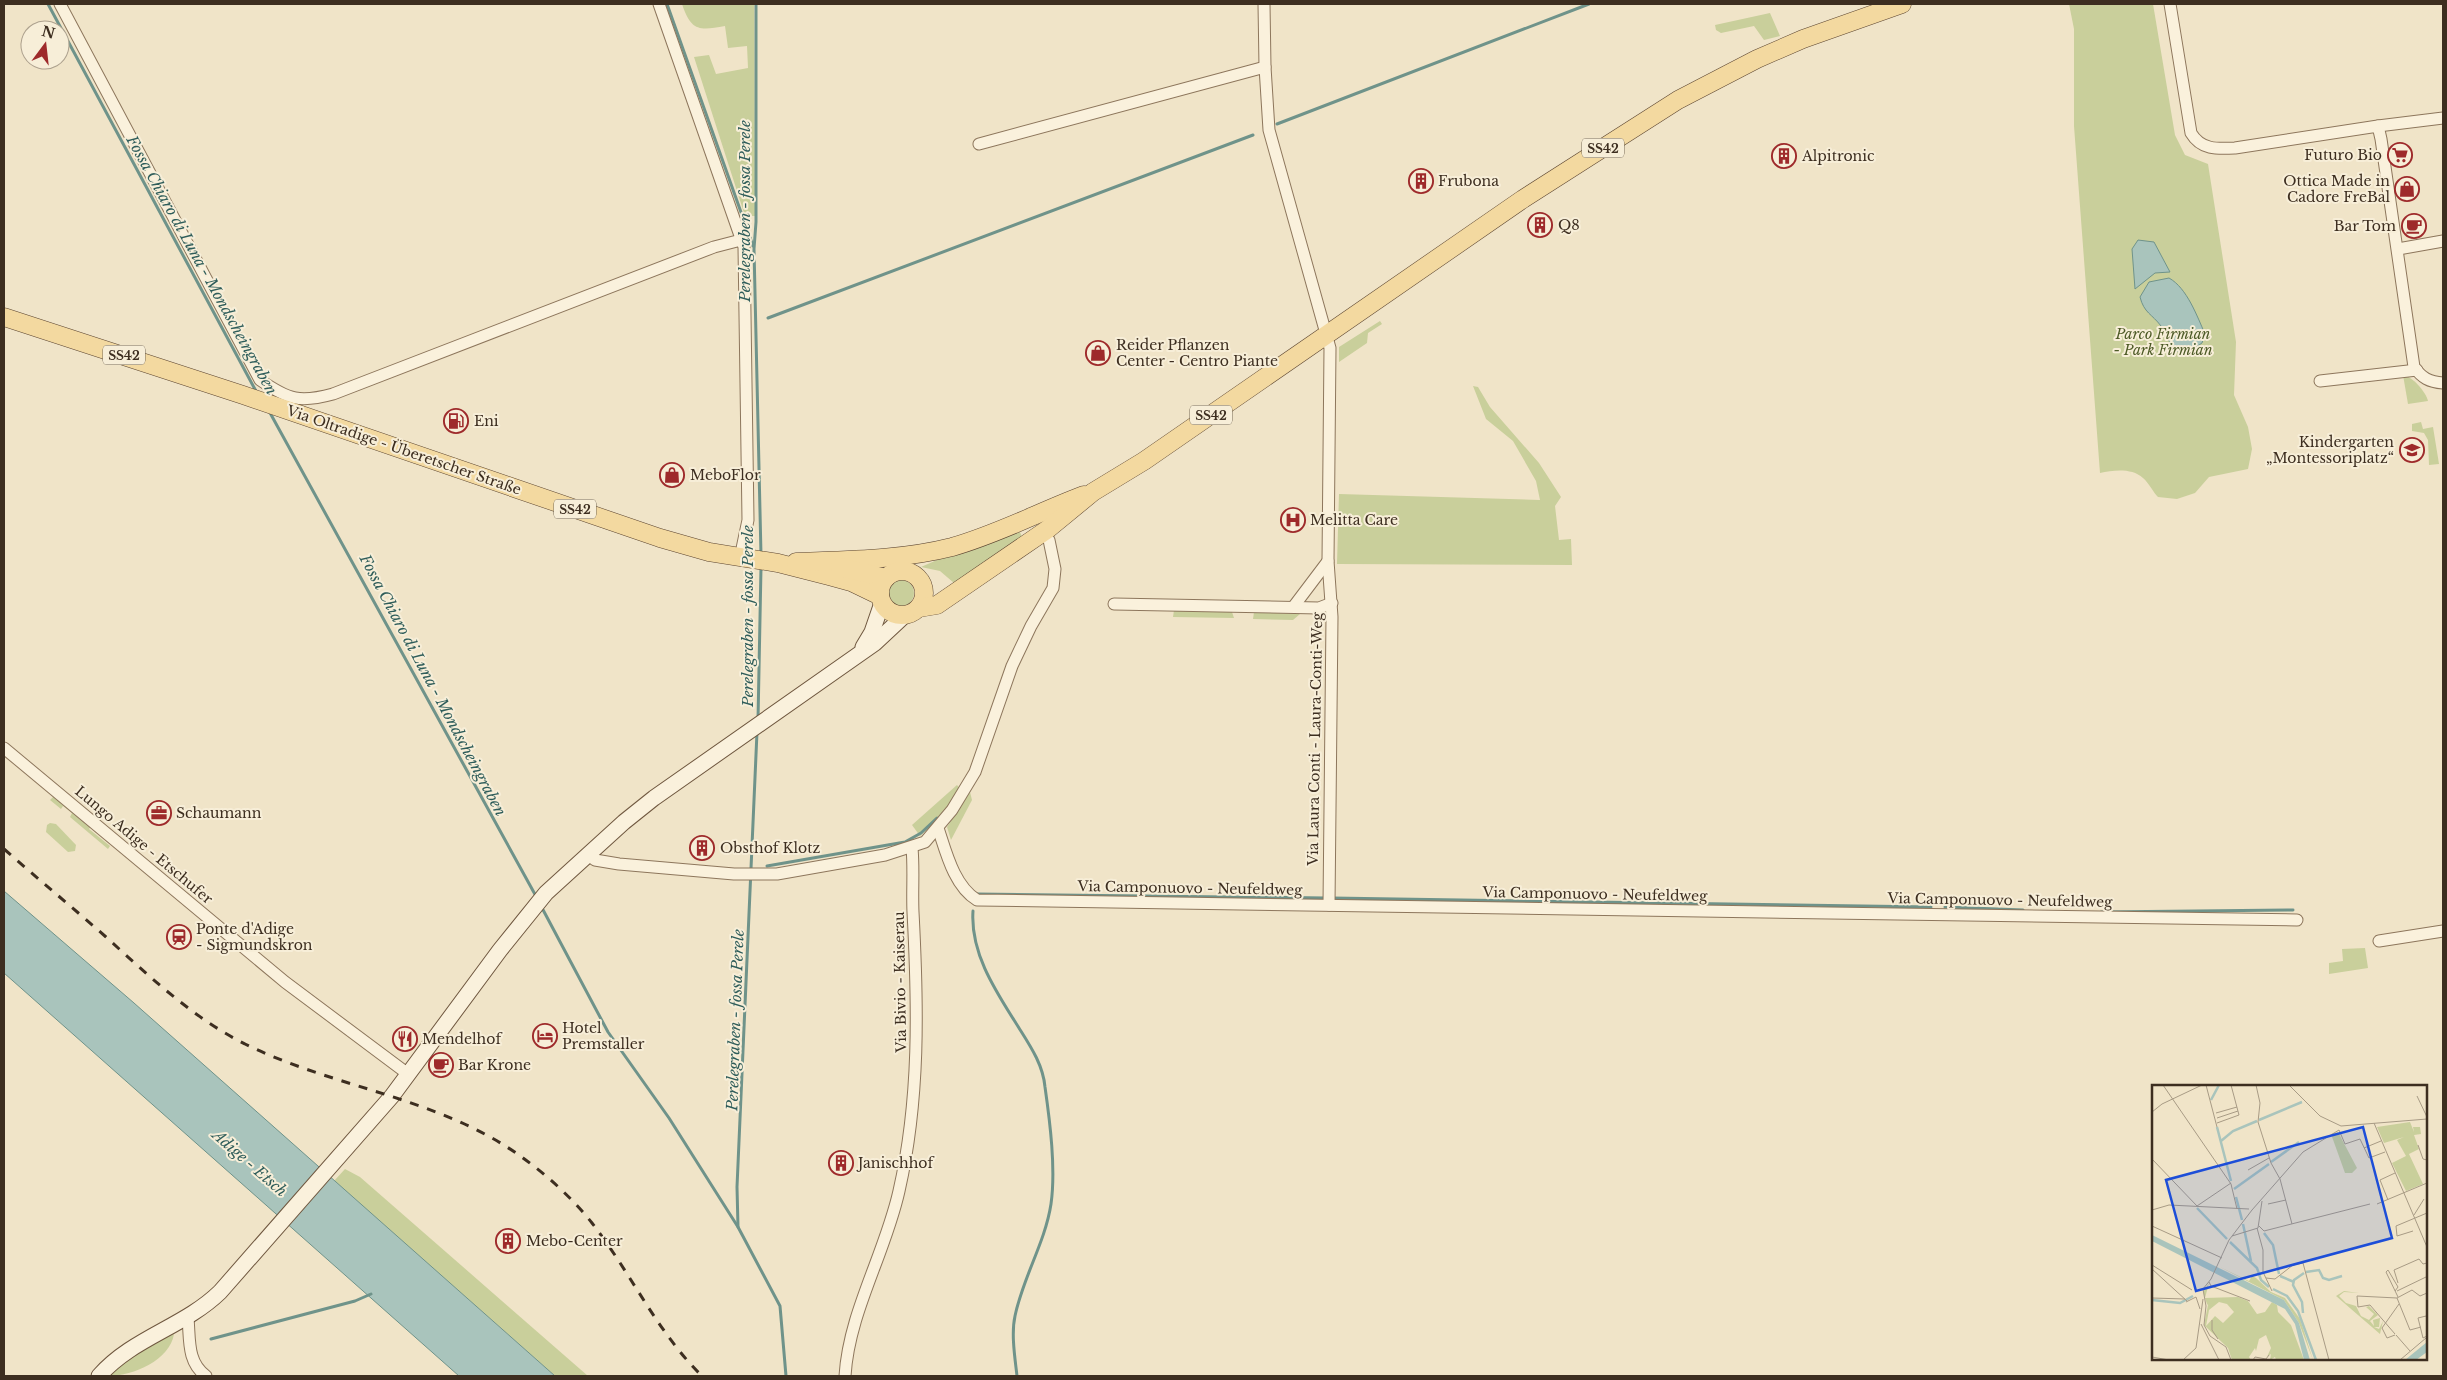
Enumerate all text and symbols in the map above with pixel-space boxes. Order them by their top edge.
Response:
north arrow [20,20,70,70]
text: N [40,22,57,43]
water label: Perelegraben - fossa Perele [735,120,754,303]
water label: Fossa Chiaro di Luna - Mondscheingraben [122,131,281,398]
road number: SS42 [1582,138,1624,158]
supermarket icon: Futuro Bio [2387,142,2413,168]
building icon: Alpitronic [1771,143,1797,169]
place label: Futuro Bio [2304,146,2382,164]
place label: Alpitronic [1801,147,1875,165]
building icon: Frubona [1408,168,1434,194]
place label: Frubona [1438,172,1499,190]
place label: Ottica Made in Cadore FreBal [2283,172,2390,206]
shop icon: Ottica Made in Cadore FreBal [2394,176,2420,202]
building icon: Q8 [1527,212,1553,238]
cafe icon: Bar Tom [2401,213,2427,239]
place label: Q8 [1558,216,1580,234]
place label: Bar Tom [2334,217,2396,235]
park label: Parco Firmian - Park Firmian [2114,325,2213,359]
place label: Reider Pflanzen Center - Centro Piante [1116,336,1278,370]
shop icon: Reider Pflanzen Center - Centro Piante [1085,340,1111,366]
road number: SS42 [103,346,145,364]
street label: Via Oltradige - Überetscher Straße [283,400,524,499]
road number: SS42 [1190,406,1232,424]
fuel station icon: Eni [443,408,469,434]
place label: Eni [474,412,499,430]
place label: Kindergarten „Montessoriplatz“ [2266,433,2394,467]
school or university icon: Kindergarten „Montessoriplatz“ [2399,437,2425,463]
shop icon: MeboFlor [659,462,685,488]
place label: MeboFlor [690,466,761,484]
road number: SS42 [554,499,596,518]
hospital icon: Melitta Care [1280,507,1306,533]
place label: Melitta Care [1310,511,1398,529]
water label: Perelegraben - fossa Perele [738,525,757,708]
water label: Fossa Chiaro di Luna - Mondscheingraben [355,550,510,819]
street label: Via Laura Conti - Laura-Conti-Weg [1304,612,1326,867]
street label: Lungo Adige - Etschufer [71,782,217,908]
office icon: Schaumann [146,800,172,826]
place label: Schaumann [176,804,262,822]
building icon: Obsthof Klotz [689,835,715,861]
place label: Obsthof Klotz [720,839,821,857]
street label: Via Camponuovo - Neufeldweg [1076,877,1303,899]
street label: Via Camponuovo - Neufeldweg [1481,883,1708,905]
street label: Via Camponuovo - Neufeldweg [1886,889,2113,911]
street label: Via Bivio - Kaiserau [890,911,910,1054]
place label: Ponte d'Adige - Sigmundskron [196,920,313,954]
station icon: Ponte d'Adige - Sigmundskron [166,924,192,950]
water label: Perelegraben - fossa Perele [722,929,748,1112]
place label: Hotel Premstaller [562,1019,645,1053]
hotel icon: Hotel Premstaller [532,1023,558,1049]
restaurant icon: Mendelhof [392,1026,418,1052]
place label: Mendelhof [422,1030,503,1048]
cafe icon: Bar Krone [428,1052,454,1078]
place label: Bar Krone [458,1056,531,1074]
inset map [2152,1085,2427,1360]
water label: Adige - Etsch [207,1124,291,1201]
building icon: Janischhof [828,1150,854,1176]
place label: Janischhof [856,1154,936,1172]
building icon: Mebo-Center [495,1228,521,1254]
place label: Mebo-Center [526,1232,623,1250]

